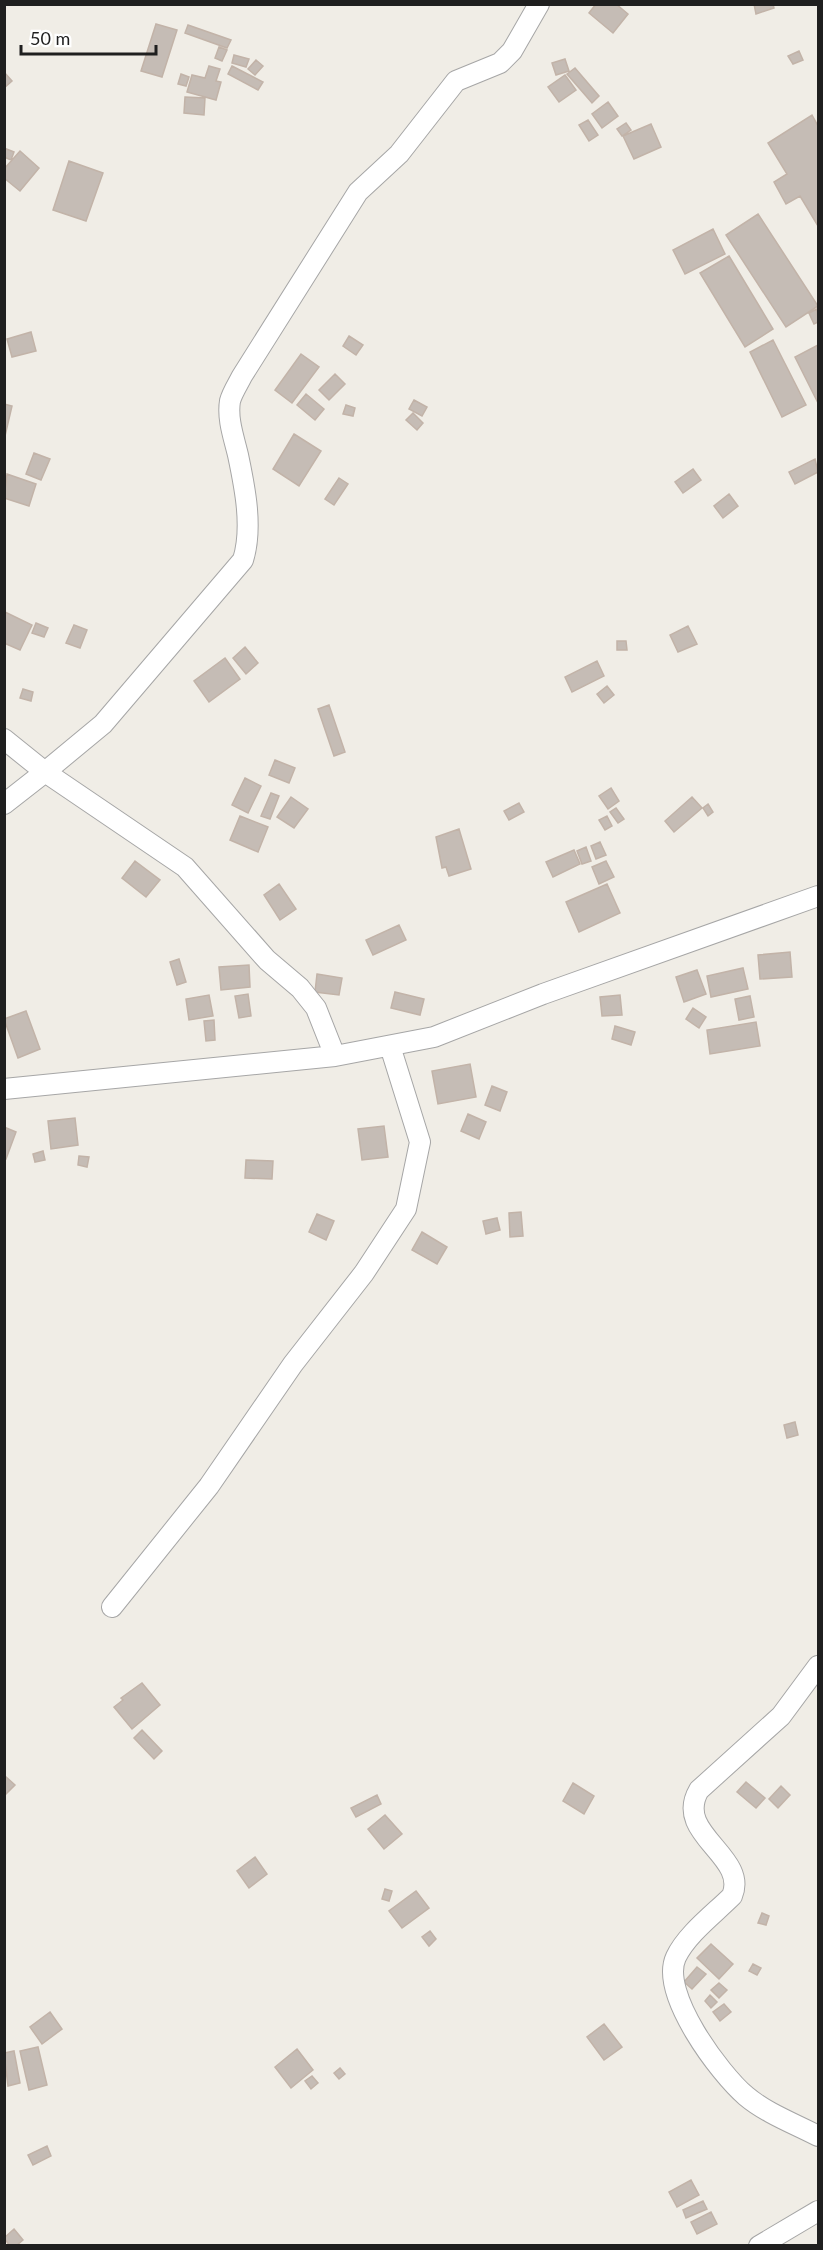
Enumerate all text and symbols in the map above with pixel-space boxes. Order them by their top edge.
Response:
scale bar [21,18,156,56]
text: 50 m [30,27,70,49]

